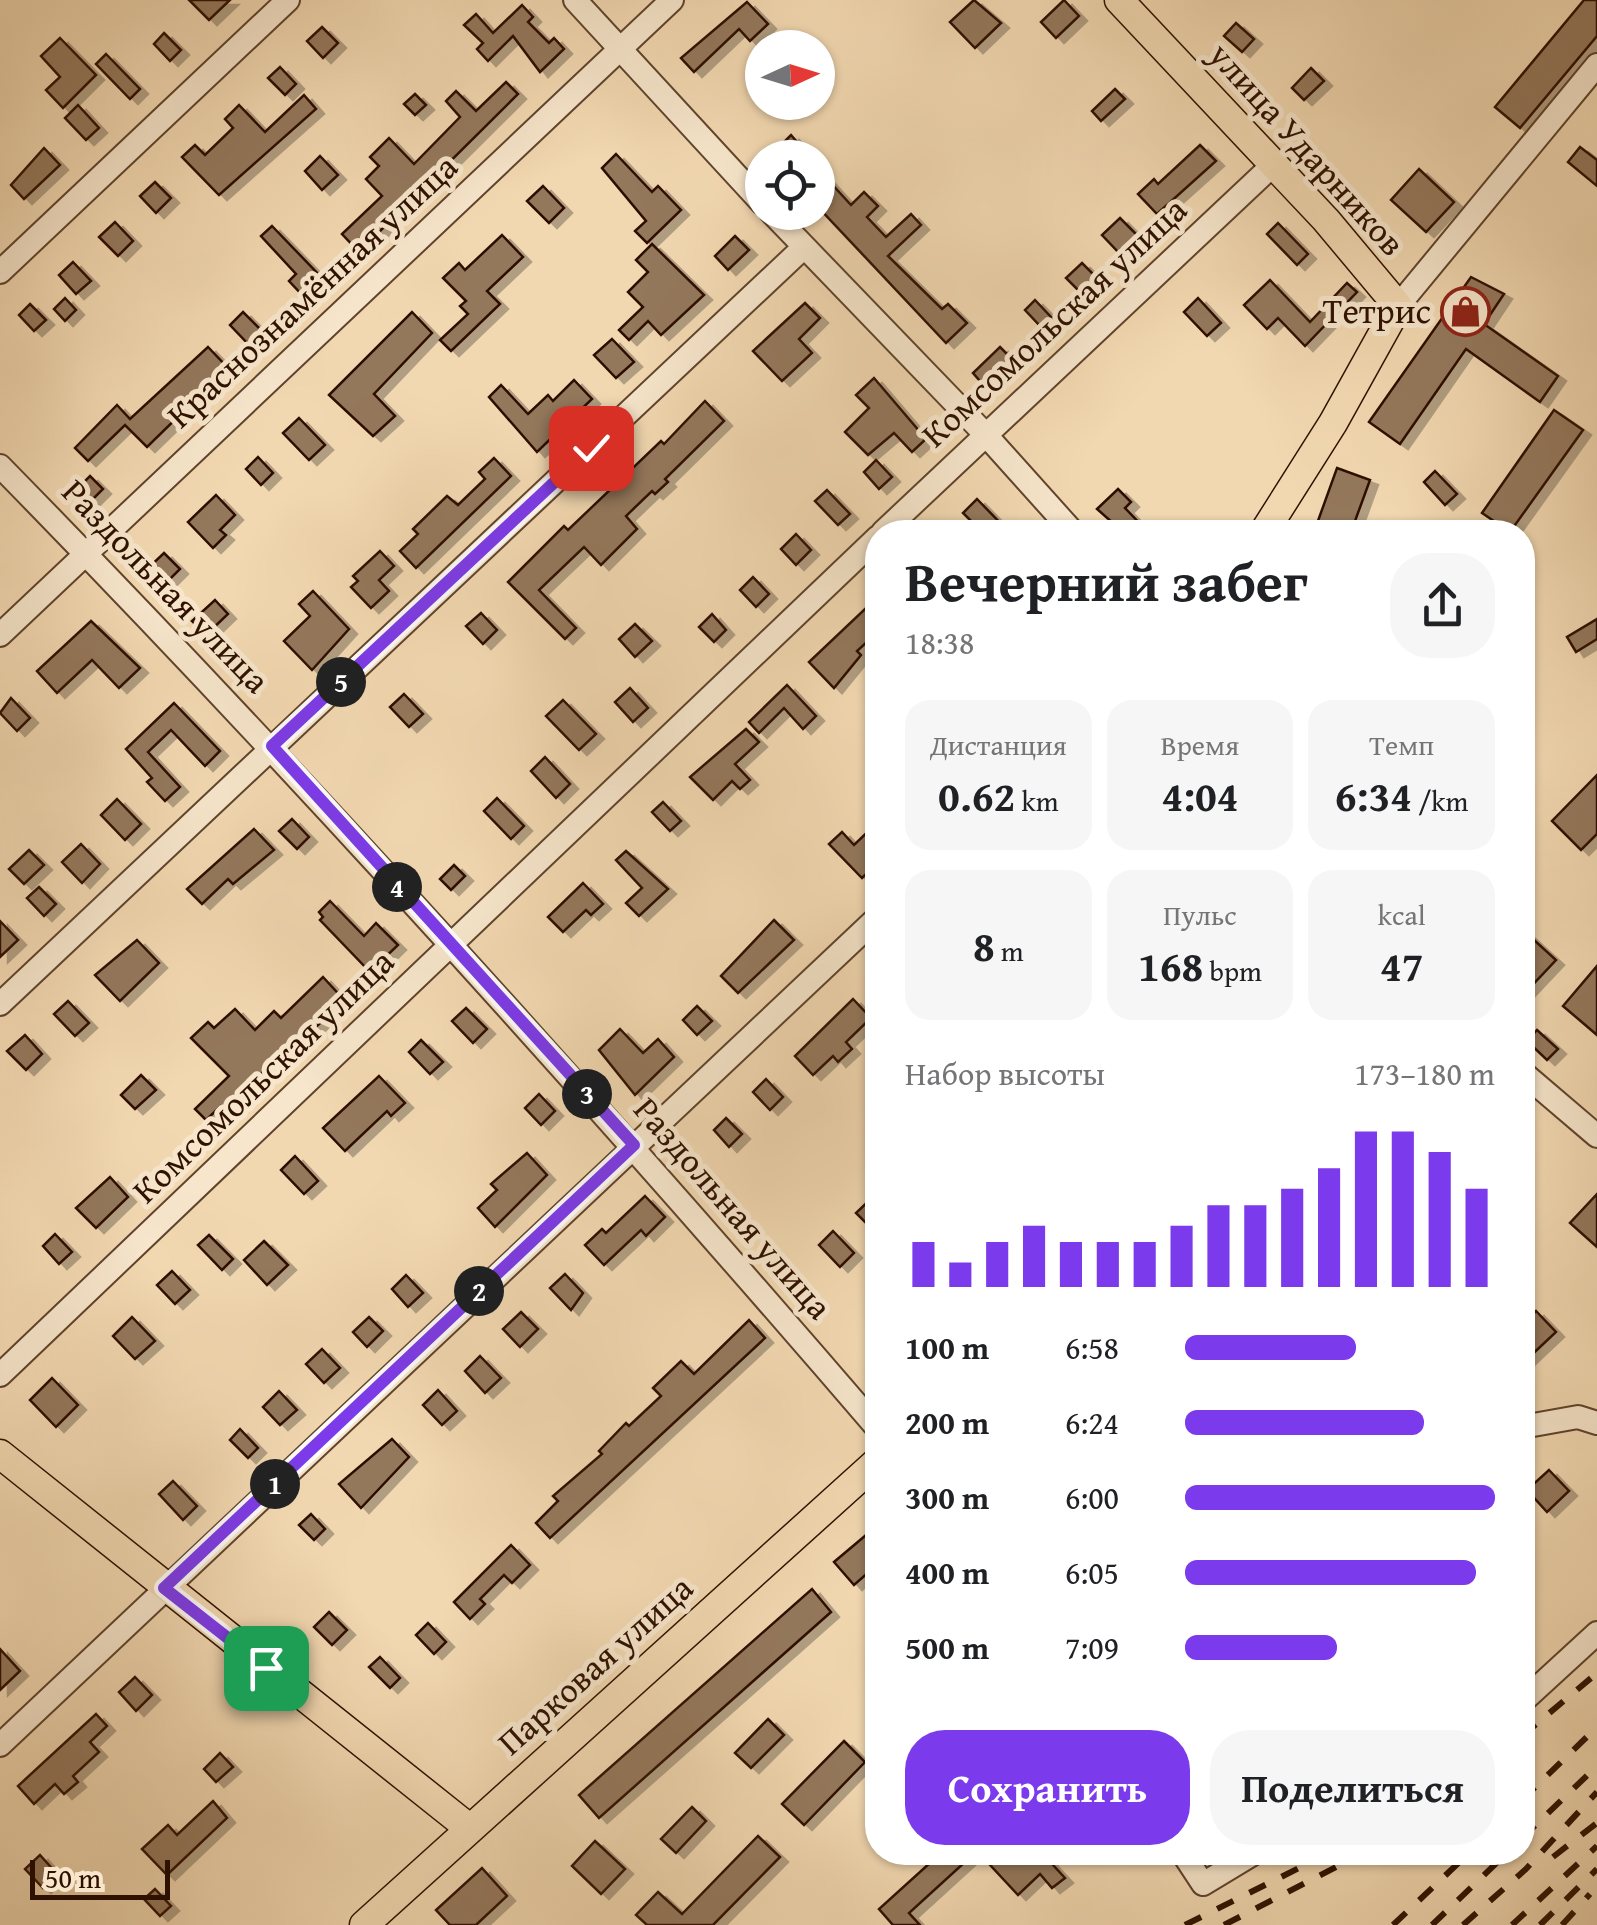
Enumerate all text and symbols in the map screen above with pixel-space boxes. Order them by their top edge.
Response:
north arrow [745,30,835,120]
map controls [745,30,835,230]
street label: улица Ударников [1197,30,1417,267]
button: locate [745,140,835,230]
street label: Краснознамённая улица [155,142,469,439]
street label: Комсомольская улица [909,185,1198,459]
place label: Тетрис [1323,285,1431,336]
shop icon: Тетрис [1440,285,1492,337]
pin [549,406,634,491]
icon: check [564,421,619,476]
street label: Раздольная улица [51,467,282,704]
text: Вечерний забег [905,541,1308,621]
button: share [1390,553,1495,658]
text: 18:38 [905,619,974,666]
pin: 5 [316,657,366,707]
text: 5 [334,661,348,702]
text: Дистанция [930,724,1067,765]
text: Время [1161,724,1239,765]
text: Темп [1369,724,1434,765]
text: 0.62 [938,765,1015,826]
text: 4:04 [1161,765,1239,826]
text: 6:34 [1335,765,1412,826]
text: km [1015,780,1059,821]
text: /km [1412,780,1468,821]
pin: 4 [372,862,422,912]
text: 4 [390,866,404,907]
text: Пульс [1163,894,1237,935]
text: kcal [1378,894,1426,935]
text: 8 [973,915,995,976]
text: m [995,930,1024,971]
text: 168 [1138,935,1203,996]
text: 47 [1380,935,1423,996]
street label: Комсомольская улица [120,937,405,1214]
text: bpm [1203,950,1262,991]
text: Набор высоты [905,1050,1105,1097]
text: 173–180 m [1354,1050,1495,1097]
pin: 3 [562,1069,612,1119]
text: 3 [580,1073,594,1114]
street label: Раздольная улица [622,1085,845,1330]
pin: 2 [454,1266,504,1316]
text: 2 [472,1270,486,1311]
text: 100 m [905,1324,989,1371]
text: 6:58 [1065,1324,1119,1371]
text: 200 m [905,1399,989,1446]
text: 6:24 [1065,1399,1119,1446]
pin: 1 [250,1459,300,1509]
text: 1 [268,1463,282,1504]
text: 300 m [905,1474,989,1521]
text: 6:00 [1065,1474,1119,1521]
text: 400 m [905,1549,989,1596]
text: 6:05 [1065,1549,1119,1596]
street label: Парковая улица [485,1563,704,1767]
text: 500 m [905,1624,989,1671]
text: 7:09 [1065,1624,1119,1671]
pin [224,1626,309,1711]
icon: arrive [239,1641,294,1696]
button: Сохранить [905,1730,1190,1845]
button: Поделиться [1210,1730,1495,1845]
scale bar [30,1855,170,1900]
text: 50 m [45,1857,101,1898]

